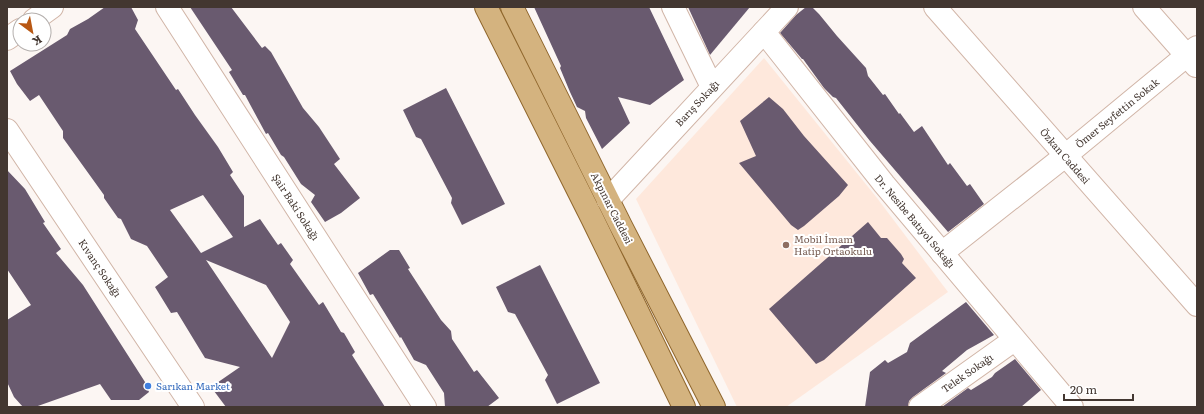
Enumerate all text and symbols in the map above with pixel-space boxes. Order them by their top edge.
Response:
north arrow [12,12,52,52]
text: K [30,32,46,51]
street label: Ömer Seyfettin Sokak [1072,74,1162,151]
street label: Barış Sokağı [671,76,723,129]
street label: Özkan Caddesi [1037,124,1094,187]
street label: Akpınar Caddesi [588,169,637,247]
street label: Şair Baki Sokağı [269,170,324,244]
street label: Dr. Nesibe Batıyol Sokağı [872,171,960,271]
place label: Mobil İmam Hatip Ortaokulu [794,231,873,258]
street label: Kıvanç Sokağı [75,236,126,300]
marker: Mobil İmam Hatip Ortaokulu [781,240,791,250]
street label: Telek Sokağı [938,349,996,396]
scale bar [1064,376,1133,402]
place label: Sarıkan Market [156,378,230,393]
text: 20 m [1070,380,1097,398]
marker: Sarıkan Market [143,381,153,391]

